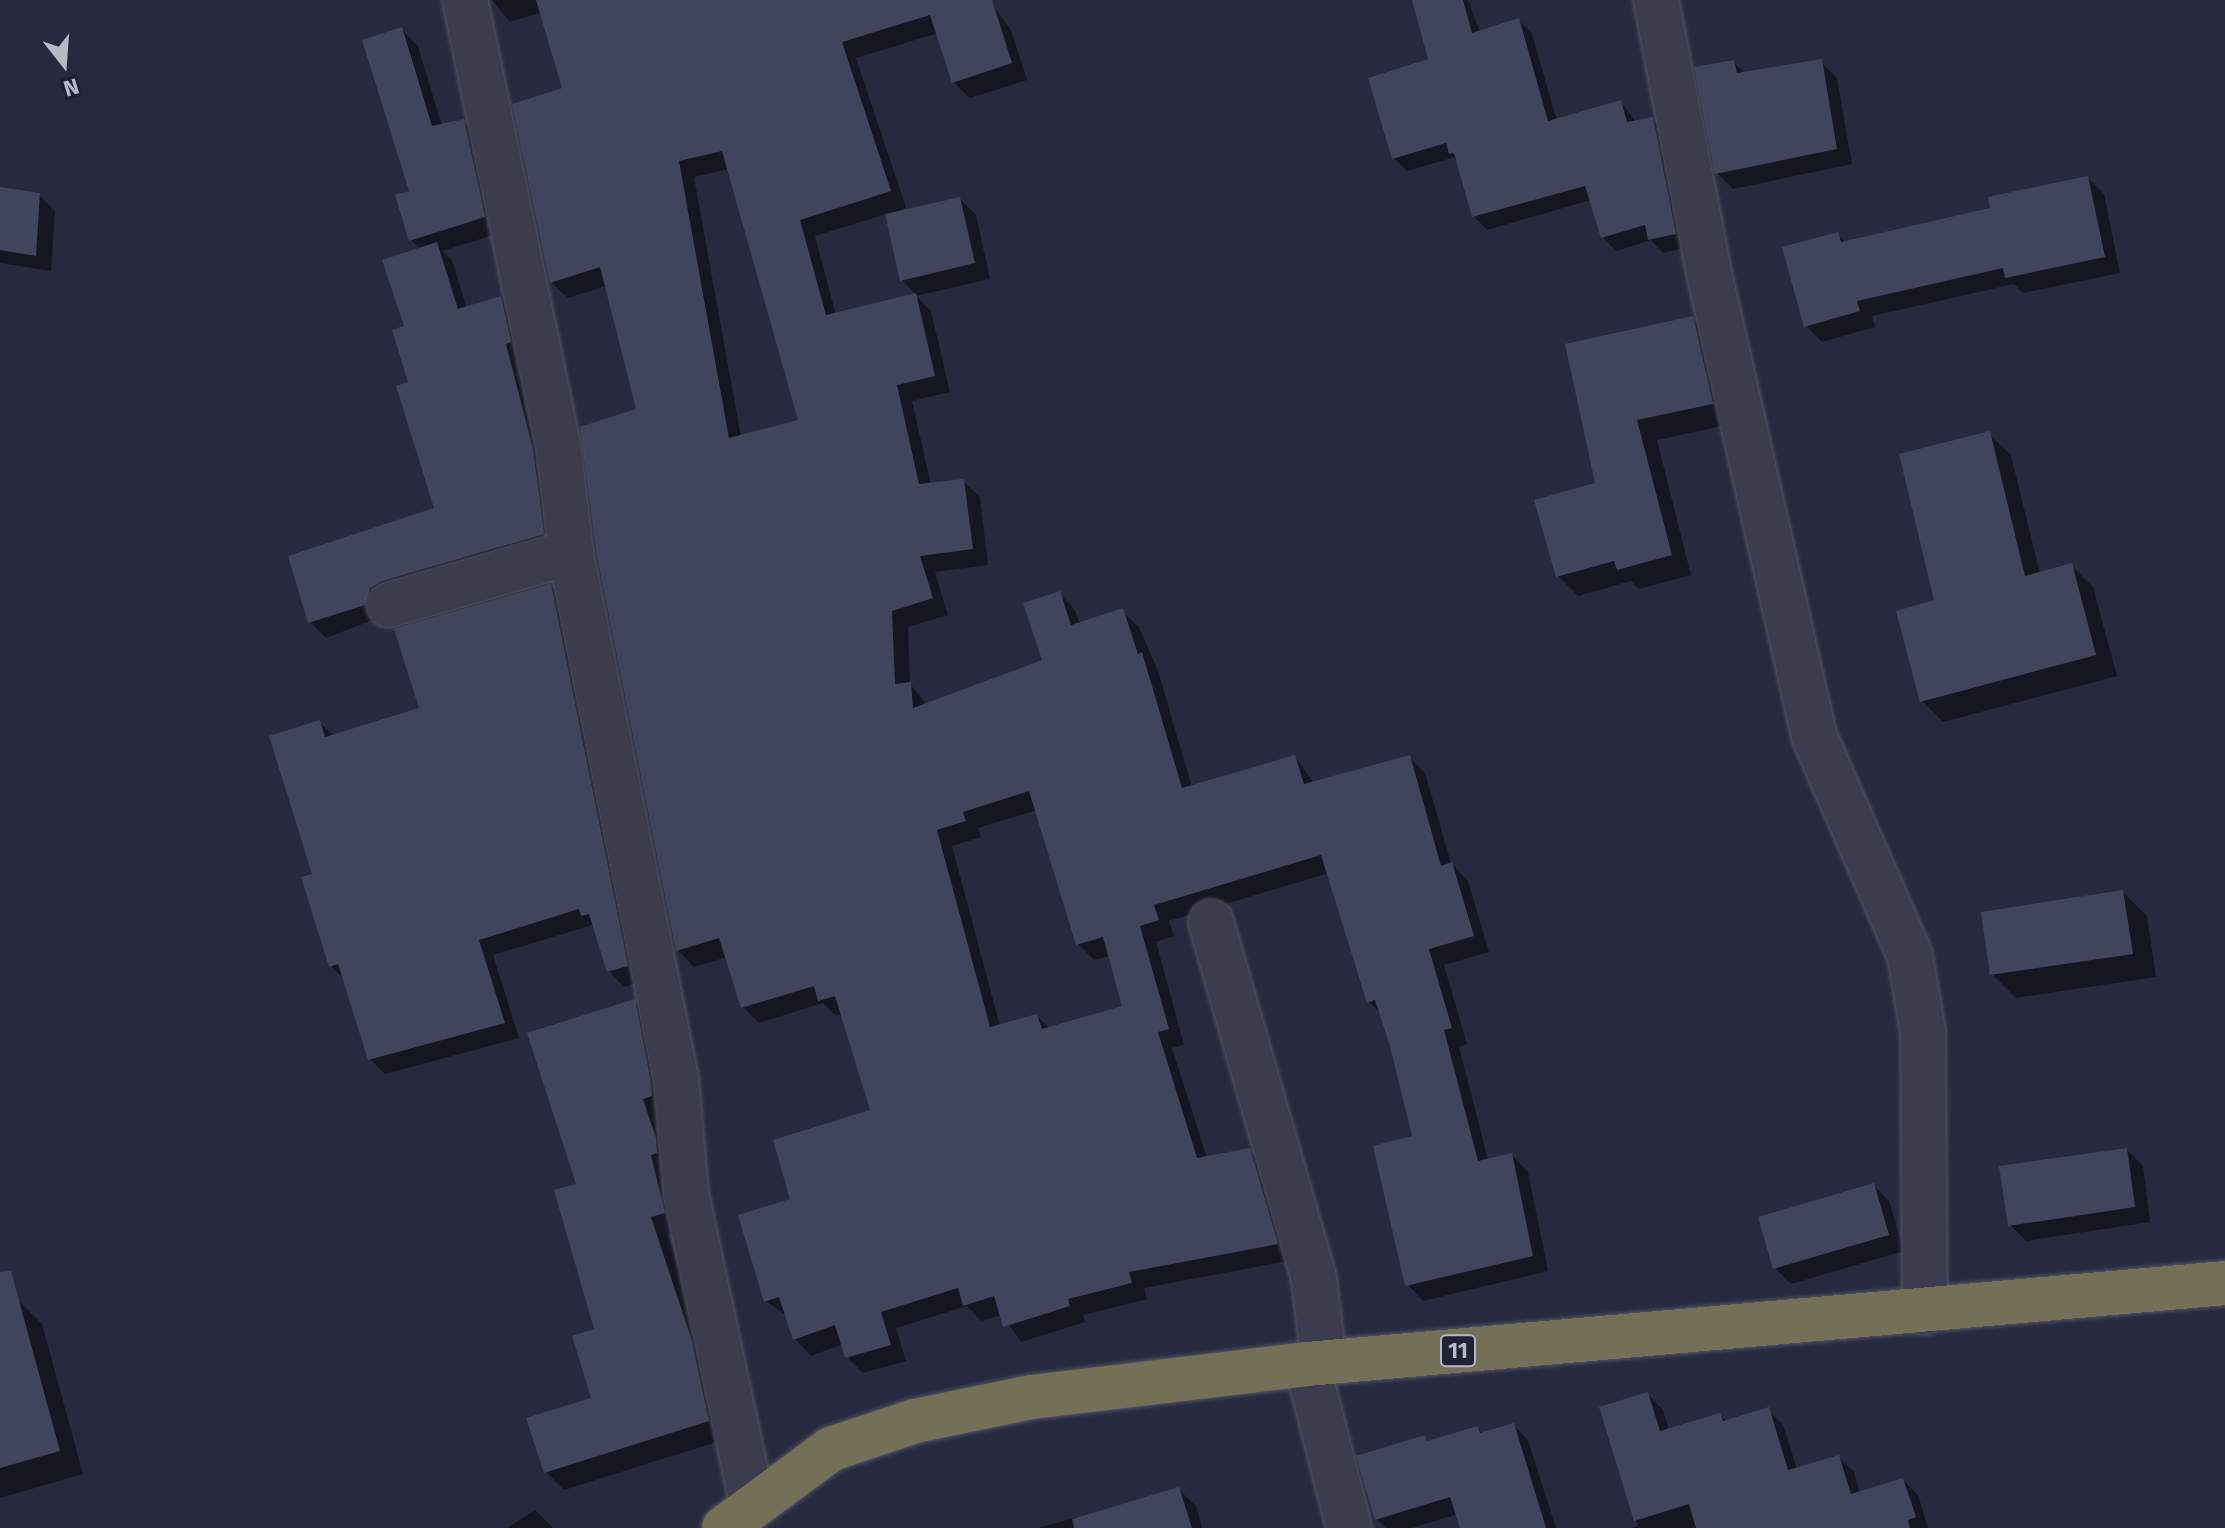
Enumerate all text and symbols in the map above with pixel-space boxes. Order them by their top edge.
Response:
north arrow [24,24,104,104]
text: N [60,72,82,102]
road number: 11 [1438,1333,1478,1369]

